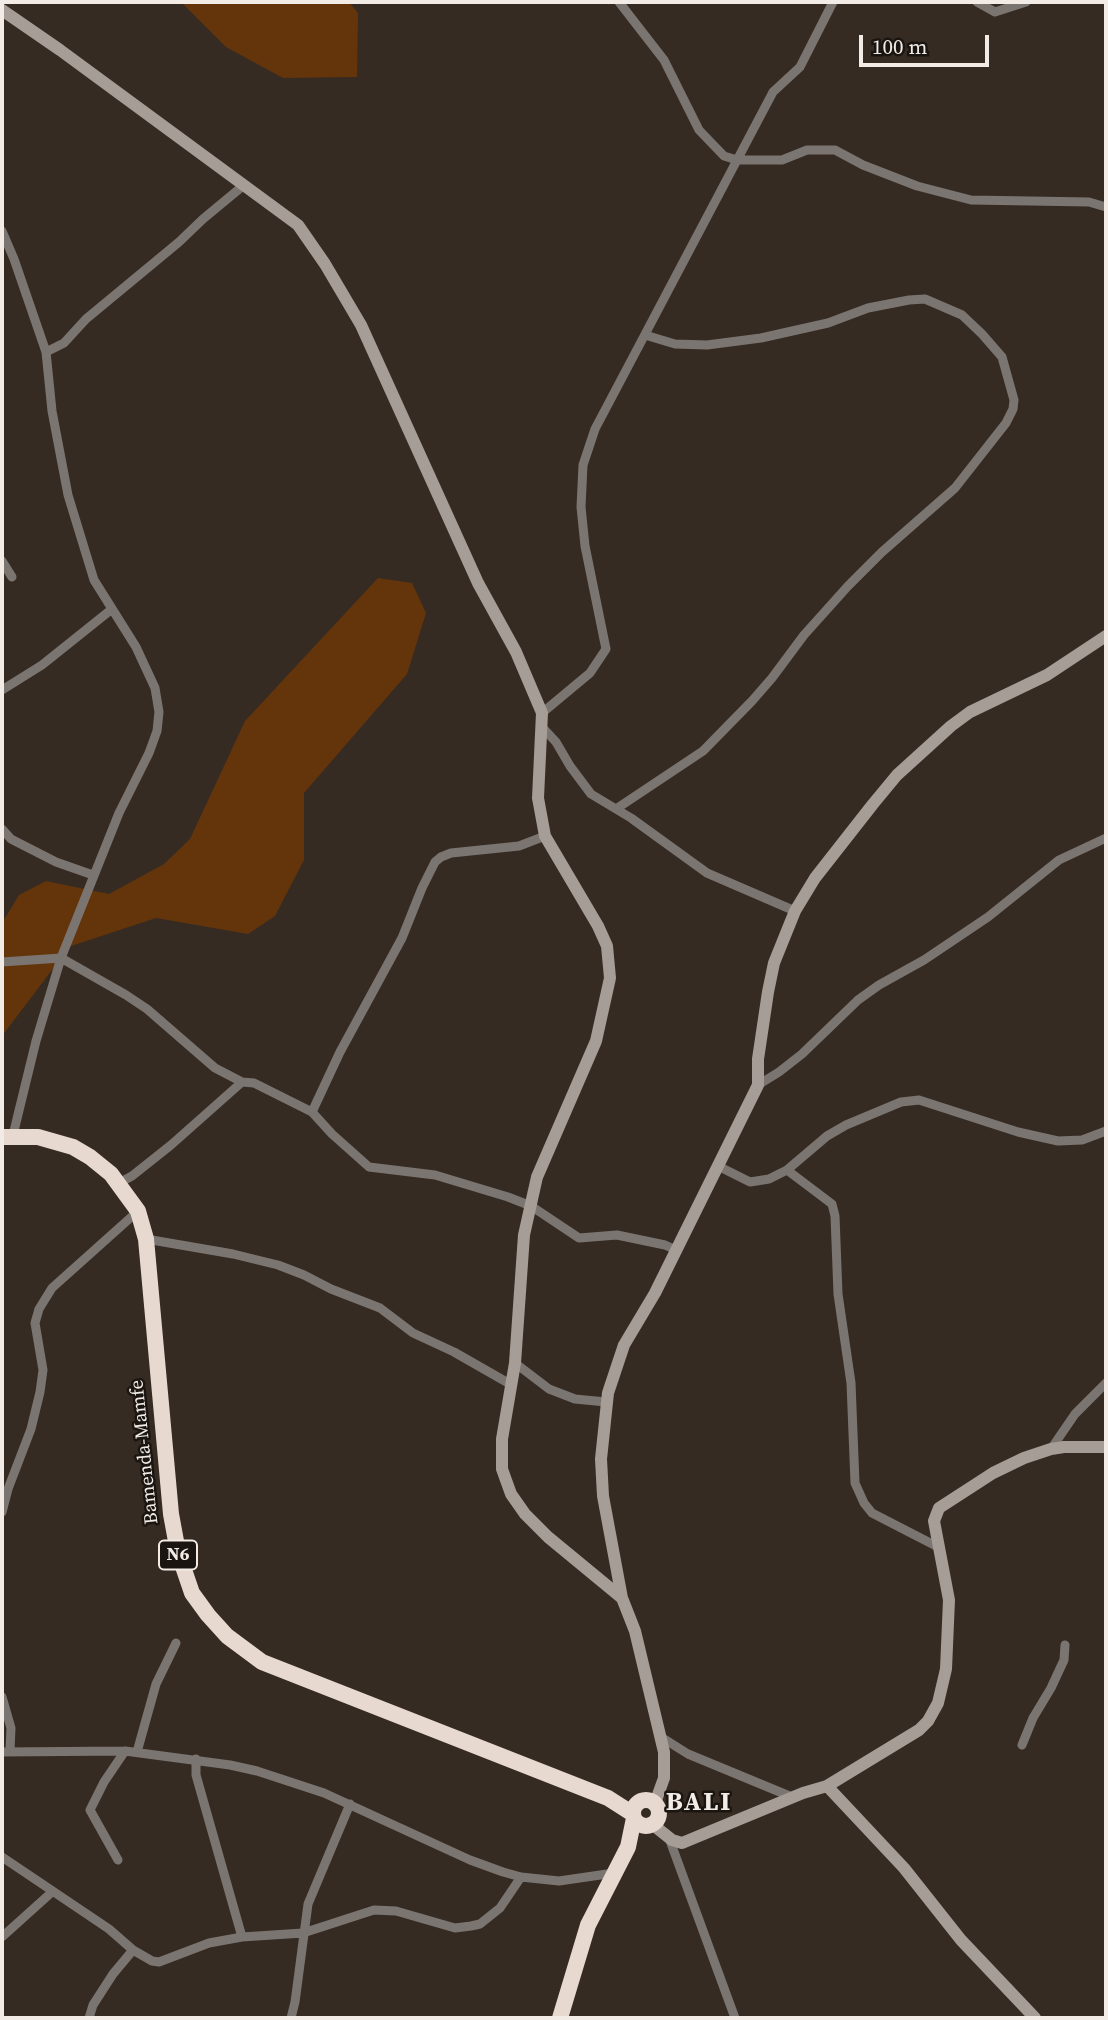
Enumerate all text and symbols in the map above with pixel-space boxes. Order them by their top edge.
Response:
scale bar [863,21,992,65]
text: 100 m [872,32,927,61]
street label: Bamenda-Mamfe [126,1379,164,1525]
road number: N6 [159,1540,197,1570]
district label: BALI [666,1787,732,1819]

